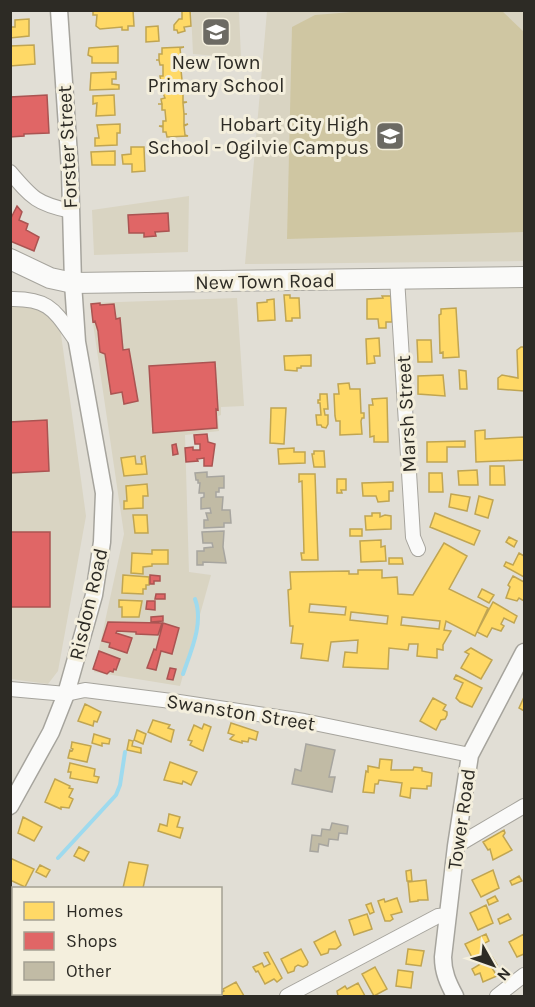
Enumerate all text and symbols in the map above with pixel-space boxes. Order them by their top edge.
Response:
school or university icon: New Town Primary School [200,16,232,48]
place label: New Town Primary School [147,51,285,97]
street label: Forster Street [53,84,82,209]
place label: Hobart City High School - Ogilvie Campus [148,113,369,159]
school or university icon: Hobart City High School - Ogilvie Campus [374,120,406,152]
street label: New Town Road [195,269,335,294]
street label: Marsh Street [392,354,421,473]
street label: Risdon Road [64,546,113,662]
street label: Swanston Street [165,689,317,736]
street label: Tower Road [443,767,480,871]
legend [12,887,222,995]
text: Homes [66,900,123,922]
text: Shops [66,930,118,952]
north arrow [463,935,523,995]
text: Other [66,960,111,982]
text: N [493,964,515,985]

